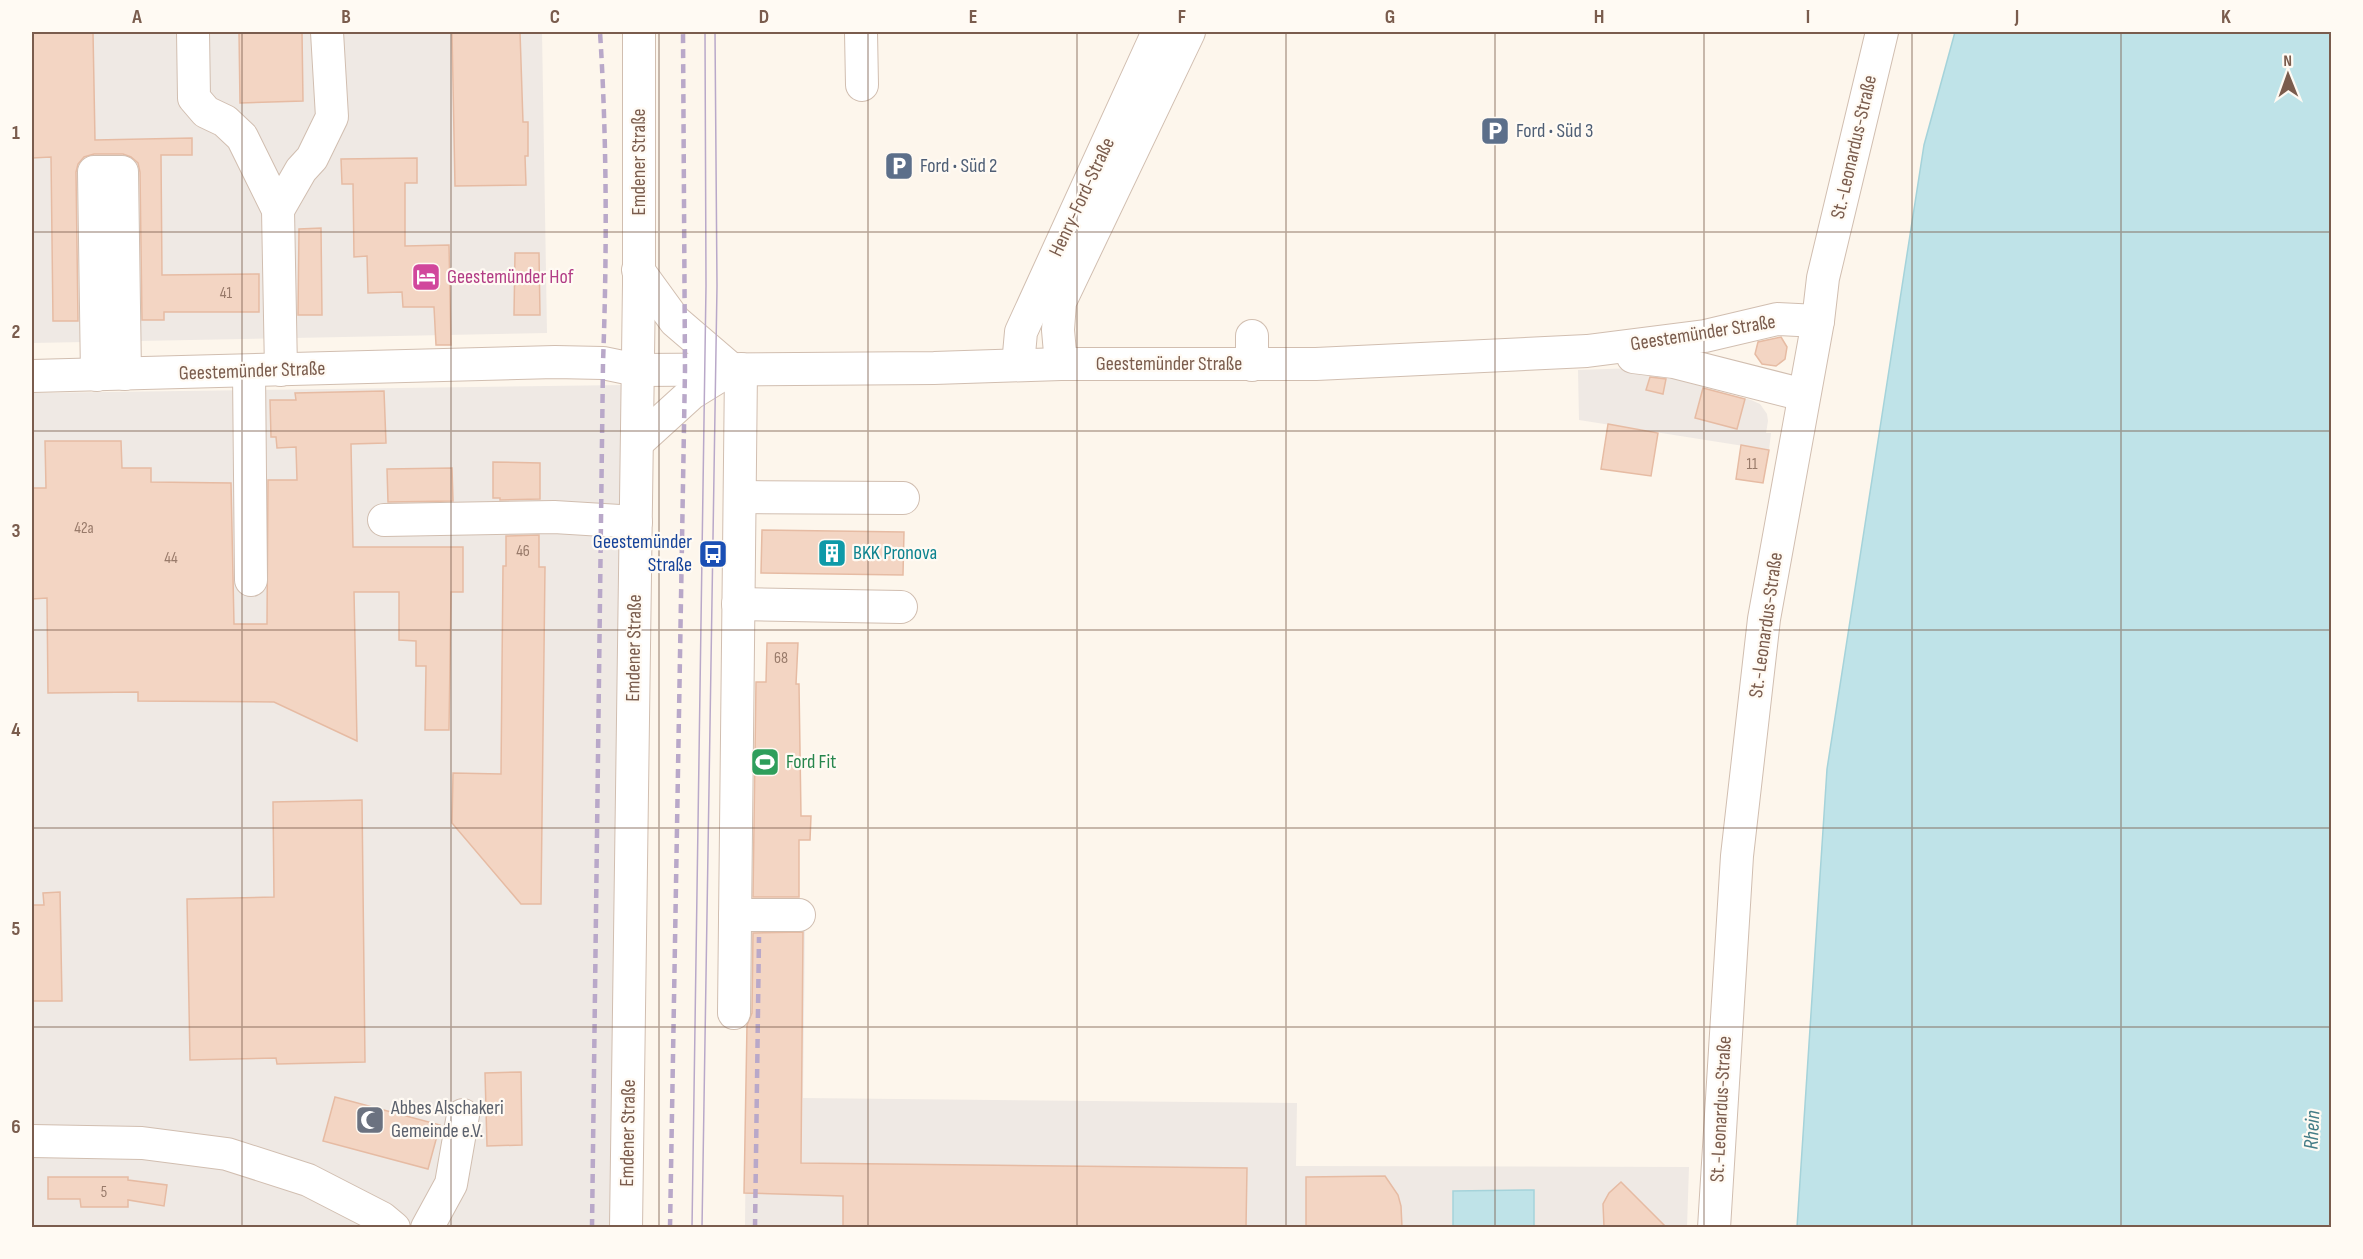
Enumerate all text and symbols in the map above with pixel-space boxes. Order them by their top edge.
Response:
text: A [131,5,142,29]
text: B [341,5,351,29]
text: C [550,5,560,29]
text: D [759,5,769,29]
text: E [969,5,977,29]
text: F [1178,5,1186,29]
text: G [1385,5,1395,29]
text: H [1594,5,1604,29]
text: I [1806,5,1810,29]
text: J [2014,5,2019,29]
text: K [2221,5,2231,29]
north arrow [2258,45,2318,105]
text: N [2283,52,2292,71]
street label: St.-Leonardus-Straße [1826,73,1882,221]
street label: Emdener Straße [627,108,651,216]
parking icon: Ford • Süd 3 [1479,115,1511,147]
place label: Ford • Süd 3 [1516,119,1593,143]
text: 1 [12,121,20,145]
street label: Henry-Ford-Straße [1044,134,1120,260]
parking icon: Ford • Süd 2 [883,150,915,182]
place label: Ford • Süd 2 [920,154,997,178]
hotel icon: Geestemünder Hof [410,261,442,293]
place label: Geestemünder Hof [447,265,574,289]
house number: 41 [220,284,233,303]
street label: Geestemünder Straße [1629,310,1777,356]
text: 2 [12,320,20,344]
street label: Geestemünder Straße [1096,352,1242,376]
street label: Geestemünder Straße [178,356,326,386]
house number: 11 [1746,455,1758,474]
text: 3 [12,519,21,543]
house number: 42a [74,519,94,538]
place label: Geestemünder Straße [593,530,692,577]
building icon: BKK Pronova [816,537,848,569]
bus stop icon: Geestemünder Straße [697,538,729,570]
place label: BKK Pronova [853,541,937,565]
house number: 46 [516,542,530,561]
house number: 44 [164,549,178,568]
street label: St.-Leonardus-Straße [1744,551,1788,699]
street label: Emdener Straße [621,594,647,702]
house number: 68 [774,649,788,668]
text: 4 [11,718,21,742]
sports icon: Ford Fit [749,746,781,778]
place label: Ford Fit [786,750,836,774]
text: 5 [12,917,21,941]
street label: St.-Leonardus-Straße [1705,1035,1737,1183]
street label: Emdener Straße [615,1079,641,1187]
place label: Abbes Alschakeri Gemeinde e.V. [390,1096,504,1143]
mosque icon: Abbes Alschakeri Gemeinde e.V. [354,1104,386,1136]
water label: Rhein [2298,1110,2326,1150]
text: 6 [11,1115,21,1139]
house number: 5 [101,1183,107,1202]

